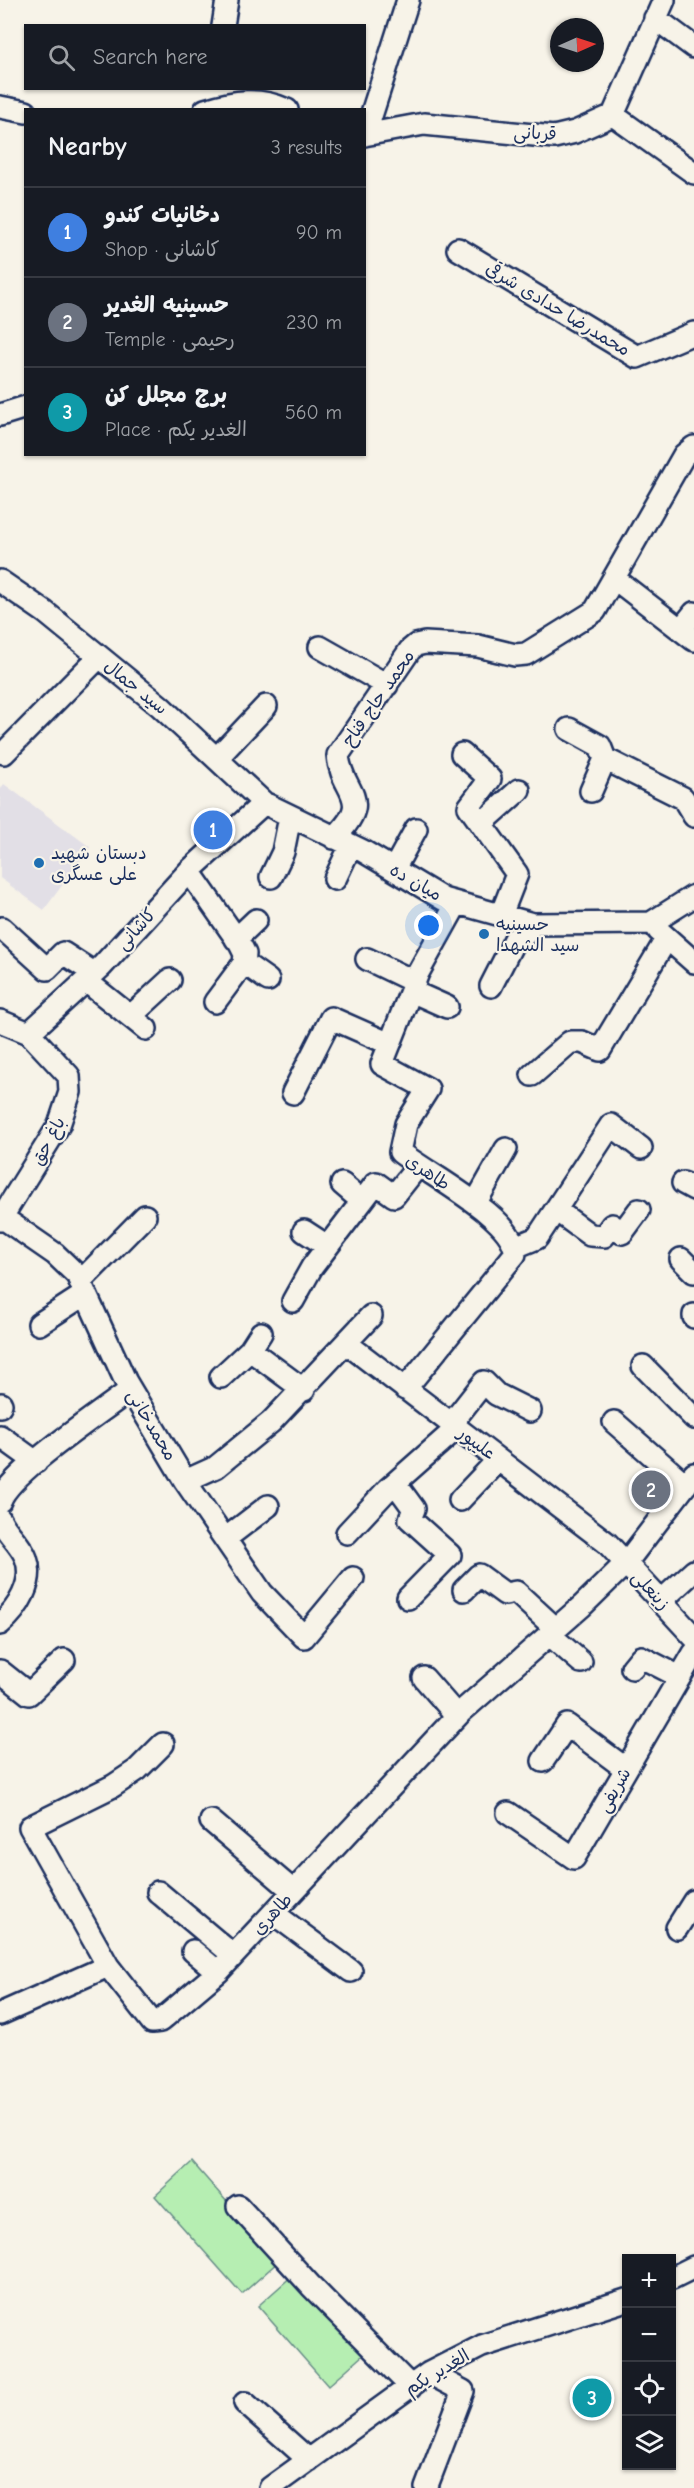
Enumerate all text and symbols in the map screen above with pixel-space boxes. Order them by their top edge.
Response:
north arrow [550,18,604,72]
search box [24,24,366,90]
icon: search [45,41,78,74]
text: Search here [93,44,208,70]
street label: قربانی [513,122,557,145]
text: Nearby [48,132,127,162]
text: 3 results [271,136,342,159]
text: دخانیات کندو [105,202,220,228]
text: 1 [64,221,71,244]
text: 90 m [296,221,342,244]
text: Shop · کاشانی [105,238,220,261]
street label: محمدرضا حدادی شرقی [482,256,635,361]
text: حسینیه الغدیر [105,292,229,318]
text: 2 [63,311,72,334]
text: 230 m [286,311,342,334]
text: Temple · رحیمی [105,328,235,351]
text: برج مجلل کن [105,382,227,408]
text: 3 [63,401,72,424]
text: 560 m [285,401,342,424]
text: Place · الغدیر یکم [105,418,247,441]
street label: محمد حاج فناح [338,646,420,751]
street label: سید جمال [100,656,172,719]
pin: 1 [194,808,232,852]
place label: دبستان شهید علی عسگری [51,843,147,885]
marker: دبستان شهید علی عسگری [32,856,46,870]
street label: میان ده [386,859,445,906]
street label: کاشانی [112,904,161,955]
your location [414,911,443,940]
place label: حسینیه سید الشهدا [496,914,579,956]
marker: حسینیه سید الشهدا [477,927,491,941]
street label: باغ حق [27,1113,71,1169]
street label: طاهری [401,1150,454,1195]
street label: محمدخانی [122,1386,181,1465]
street label: علیپور [452,1421,500,1465]
pin: 2 [632,1468,670,1512]
street label: زینعلی [627,1566,674,1614]
street label: شریفی [593,1764,636,1816]
street label: طاهری [248,1889,297,1939]
map controls [622,2254,676,2470]
button: + [622,2254,676,2308]
button: − [622,2308,676,2362]
street label: الغدیر یکم [401,2345,475,2402]
button: locate [622,2362,676,2416]
pin: 3 [572,2376,612,2420]
button: layers [622,2416,676,2470]

